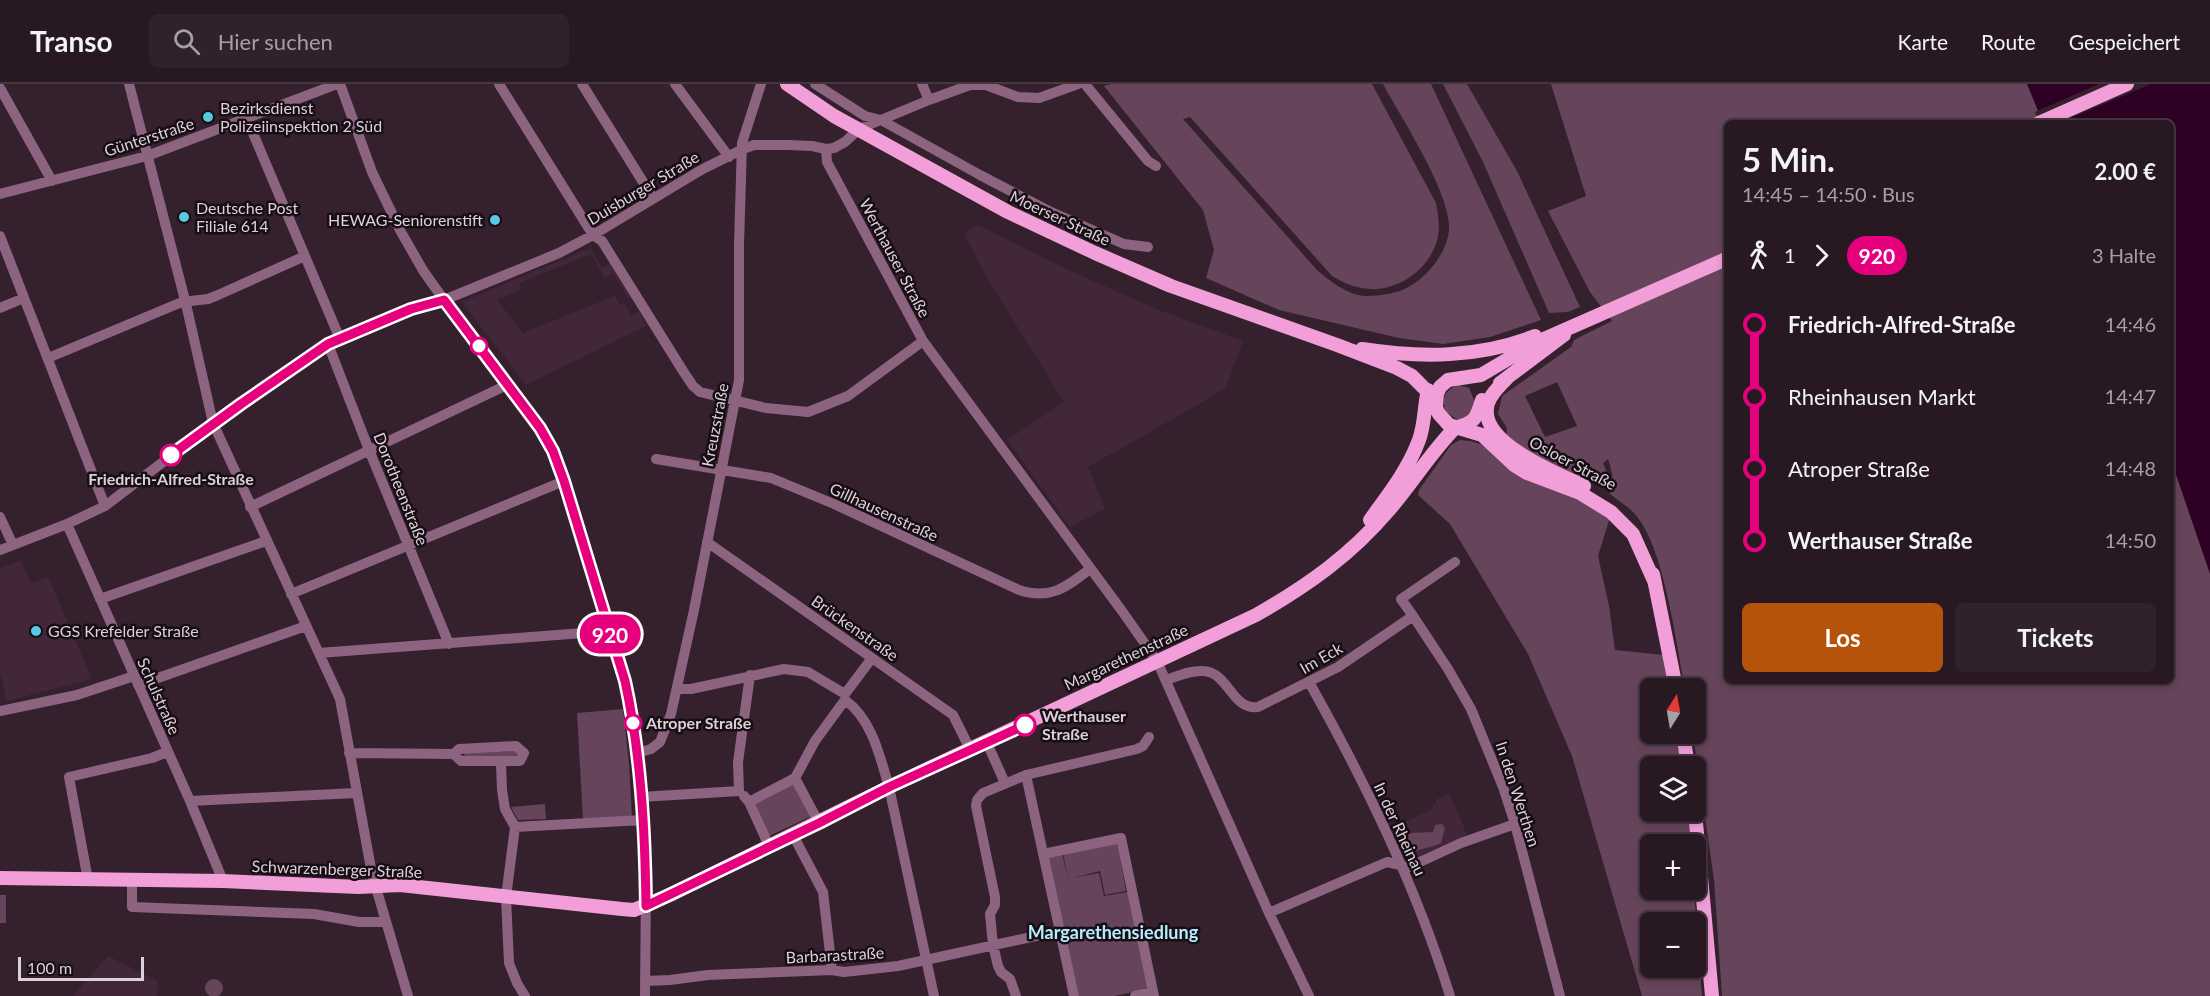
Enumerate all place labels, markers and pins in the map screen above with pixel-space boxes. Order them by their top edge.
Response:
place label: Bezirksdienst Polizeiinspektion 2 Süd [220,98,382,135]
marker: Bezirksdienst Polizeiinspektion 2 Süd [201,110,215,124]
place label: Deutsche Post Filiale 614 [196,198,298,235]
marker: Deutsche Post Filiale 614 [177,210,191,224]
place label: HEWAG-Seniorenstift [328,210,483,229]
marker: HEWAG-Seniorenstift [488,213,502,227]
unlabelled marker [470,337,488,355]
marker: Friedrich-Alfred-Straße [160,444,182,466]
place label: Friedrich-Alfred-Straße [88,469,254,488]
place label: GGS Krefelder Straße [48,621,199,640]
marker: GGS Krefelder Straße [29,624,43,638]
place label: Werthauser Straße [1042,706,1126,743]
place label: Atroper Straße [645,713,752,732]
marker: Atroper Straße [624,714,642,732]
marker: Werthauser Straße [1014,714,1036,736]

